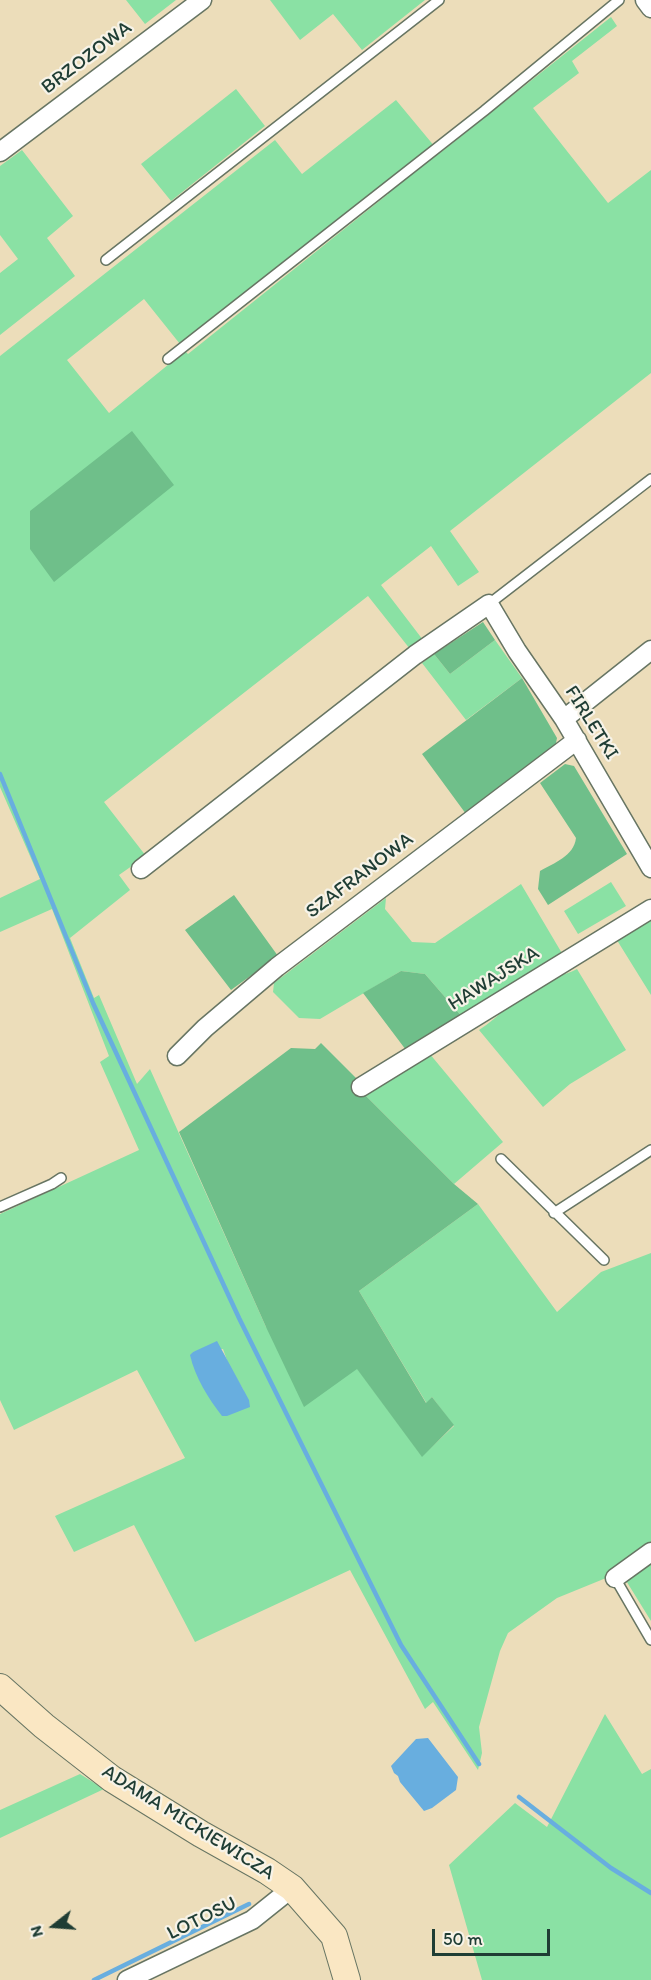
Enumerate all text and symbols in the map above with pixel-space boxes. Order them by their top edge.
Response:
street label: BRZOZOWA [37,16,137,100]
street label: FIRLETKI [559,682,623,764]
street label: SZAFRANOWA [302,828,418,924]
street label: HAWAJSKA [444,942,544,1016]
street label: ADAMA MICKIEWICZA [97,1760,279,1886]
street label: LOTOSU [163,1892,241,1946]
north arrow [24,1896,84,1956]
scale bar [435,1917,554,1955]
text: N [26,1923,47,1939]
text: 50 m [443,1928,483,1950]

